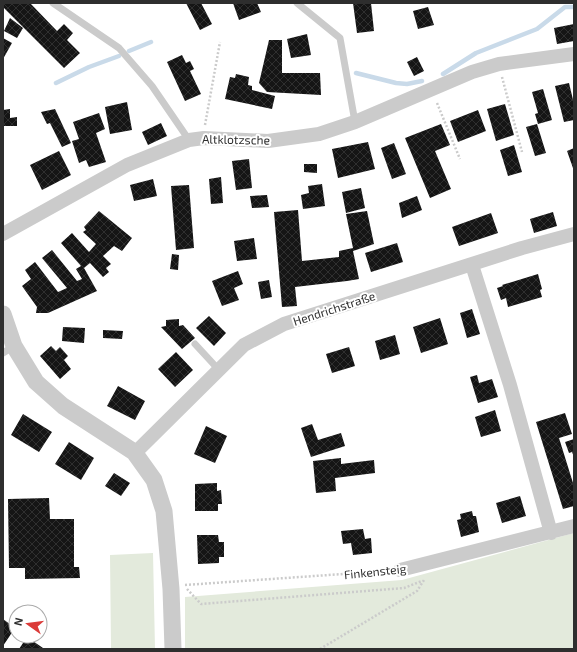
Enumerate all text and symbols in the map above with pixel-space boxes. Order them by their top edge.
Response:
street label: Altklotzsche [202,131,270,147]
street label: Hendrichstraße [291,288,377,328]
street label: Finkensteig [343,561,407,581]
north arrow [8,604,48,644]
text: N [11,616,25,627]

